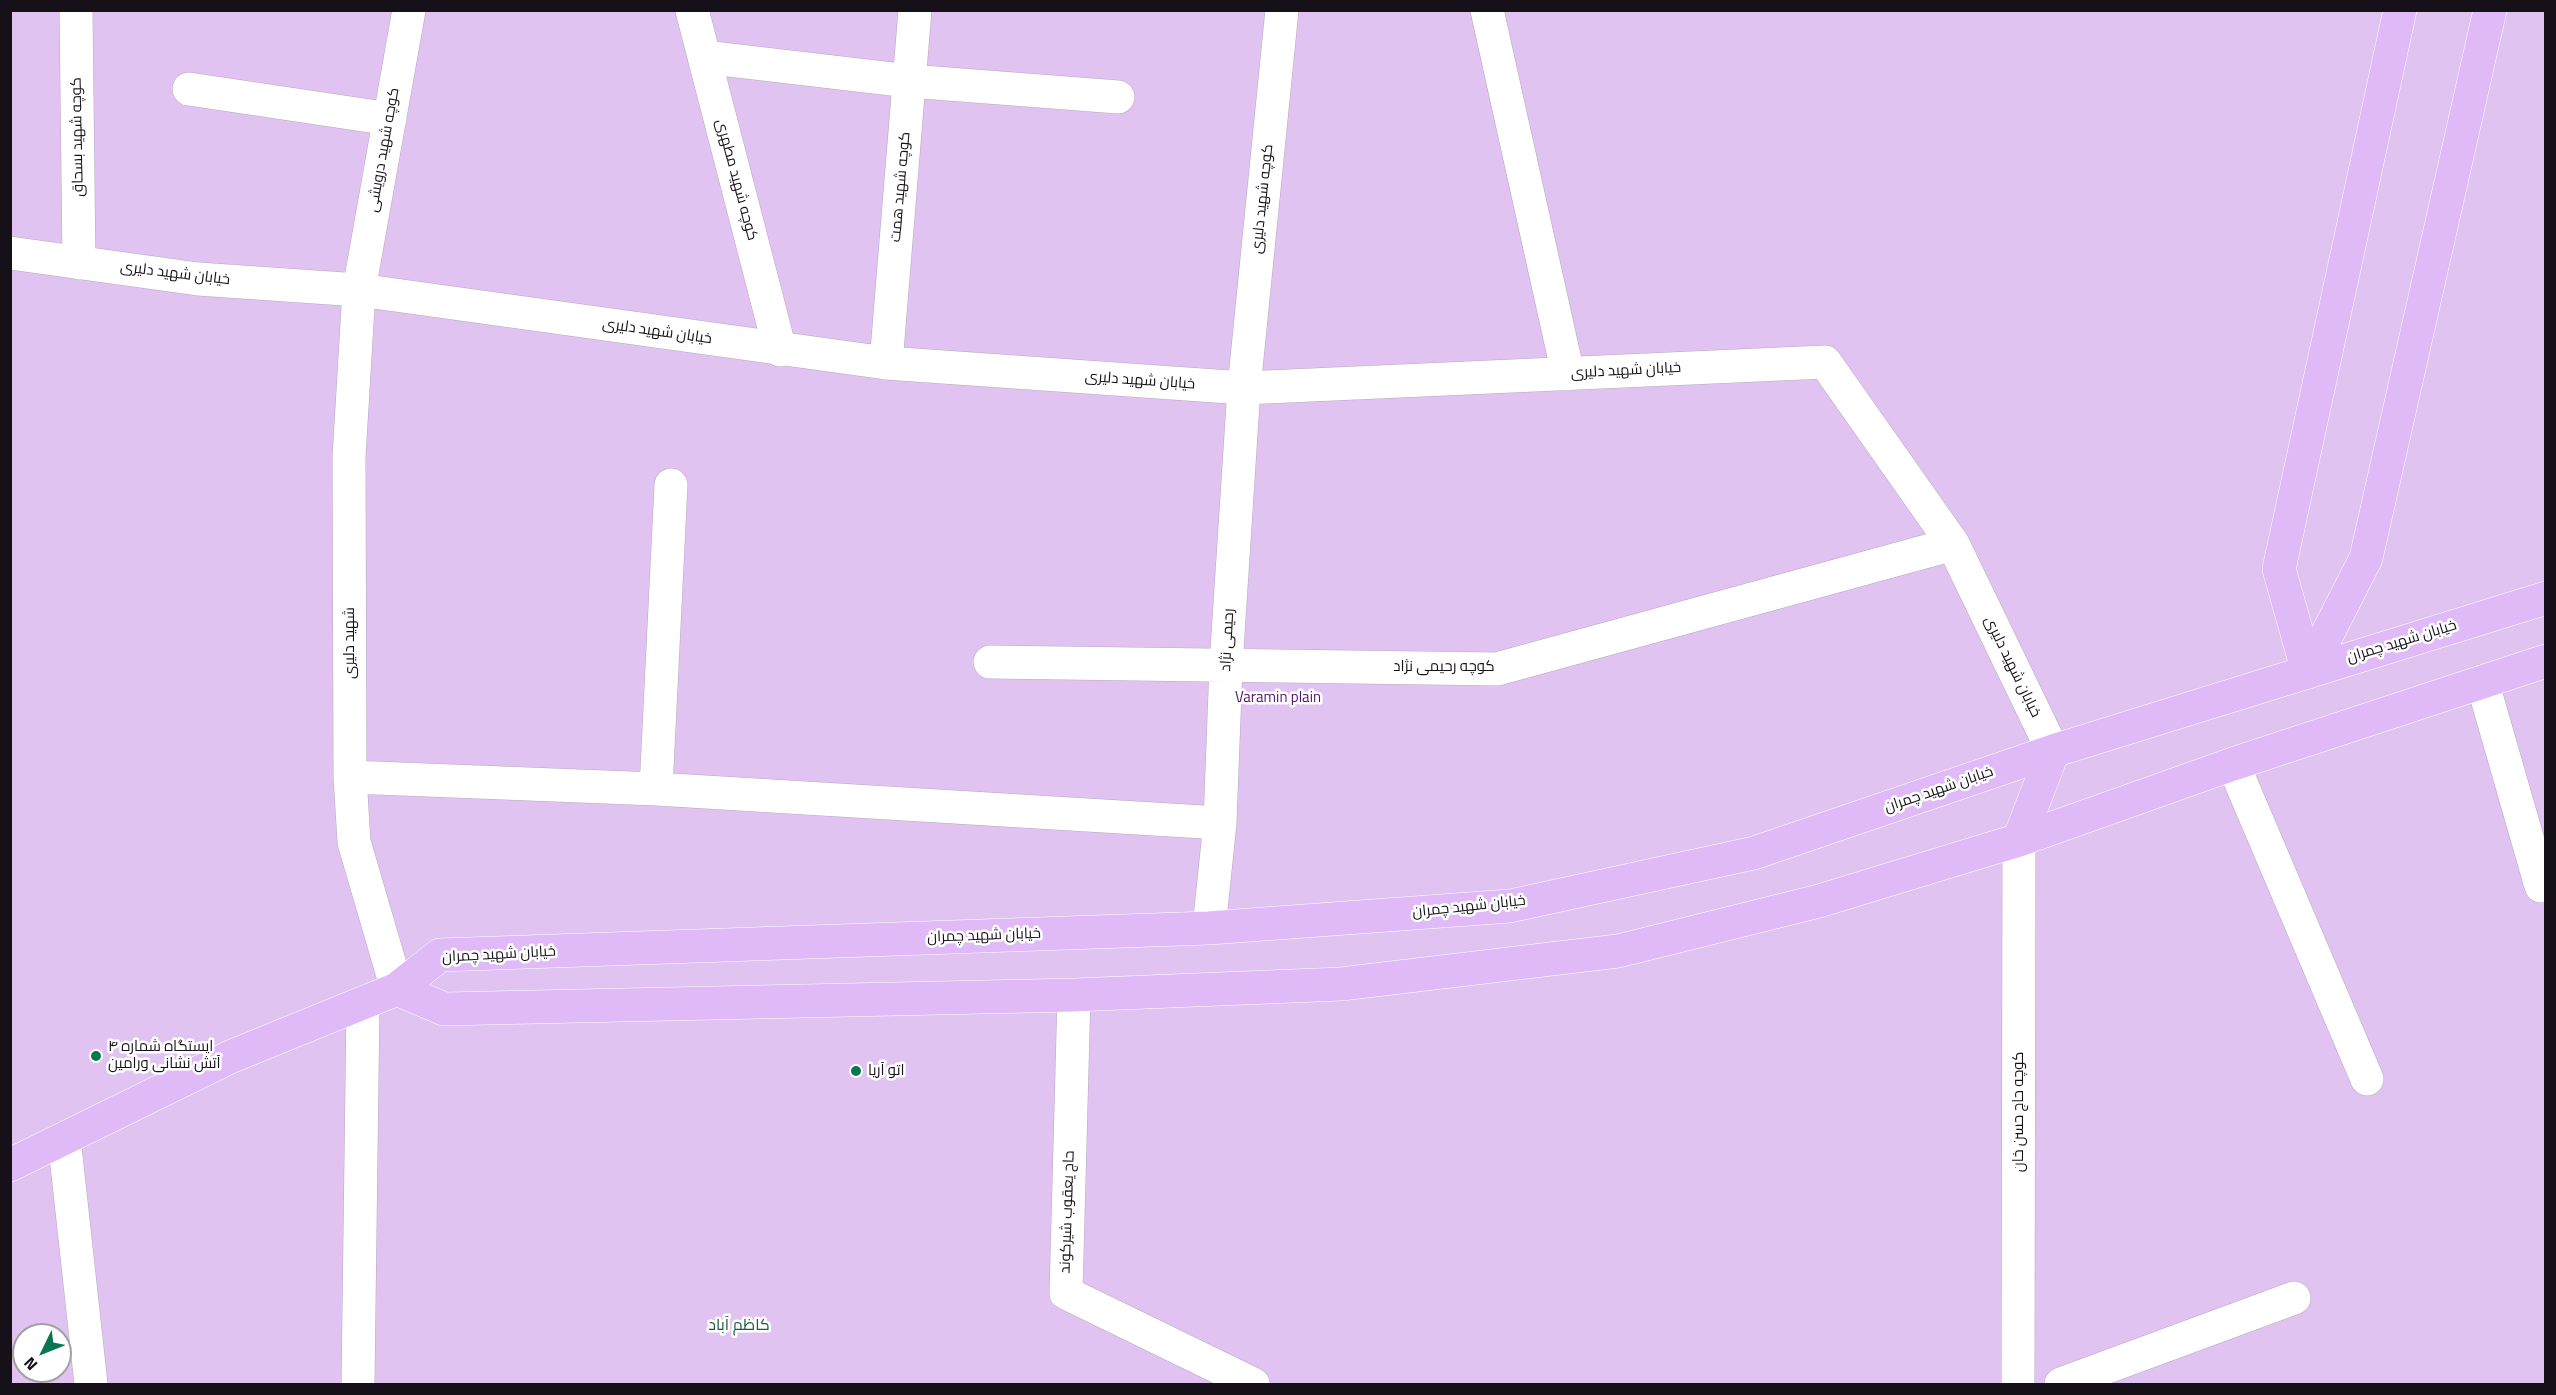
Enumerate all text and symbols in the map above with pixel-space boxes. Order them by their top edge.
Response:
street label: کوچه شهید بسحاق [68,77,88,197]
street label: کوچه شهید درویشی [364,86,404,214]
street label: کوچه شهید مطهری [711,117,761,243]
street label: کوچه شهید همت [887,131,915,243]
street label: کوچه شهید دلیری [1248,143,1278,255]
street label: خیابان شهید دلیری [119,258,231,290]
street label: خیابان شهید دلیری [601,315,713,349]
street label: خیابان شهید دلیری [1570,359,1682,383]
street label: خیابان شهید دلیری [1084,368,1196,394]
street label: شهید دلیری [341,607,359,679]
street label: رحیمی نژاد [1217,608,1239,672]
street label: خیابان شهید دلیری [1980,613,2044,721]
street label: خیابان شهید چمران [2345,617,2459,667]
street label: کوچه رحیمی نژاد [1393,658,1495,676]
park label: Varamin plain [1235,689,1321,707]
street label: خیابان شهید چمران [1882,763,1996,817]
street label: خیابان شهید چمران [1411,892,1527,922]
street label: خیابان شهید چمران [927,925,1041,947]
street label: خیابان شهید چمران [442,943,556,967]
place label: ایستگاه شماره ۴ آتش نشانی ورامین [108,1038,221,1073]
marker: ایستگاه شماره ۴ آتش نشانی ورامین [89,1049,103,1063]
street label: کوچه حاج حسن خان [2010,1052,2028,1172]
place label: اتو آریا [868,1062,904,1080]
marker: اتو آریا [849,1064,863,1078]
street label: حاج یعقوب شیرکوند [1057,1150,1079,1274]
district label: کاظم آباد [708,1316,770,1336]
north arrow [12,1323,72,1383]
text: N [18,1352,43,1376]

